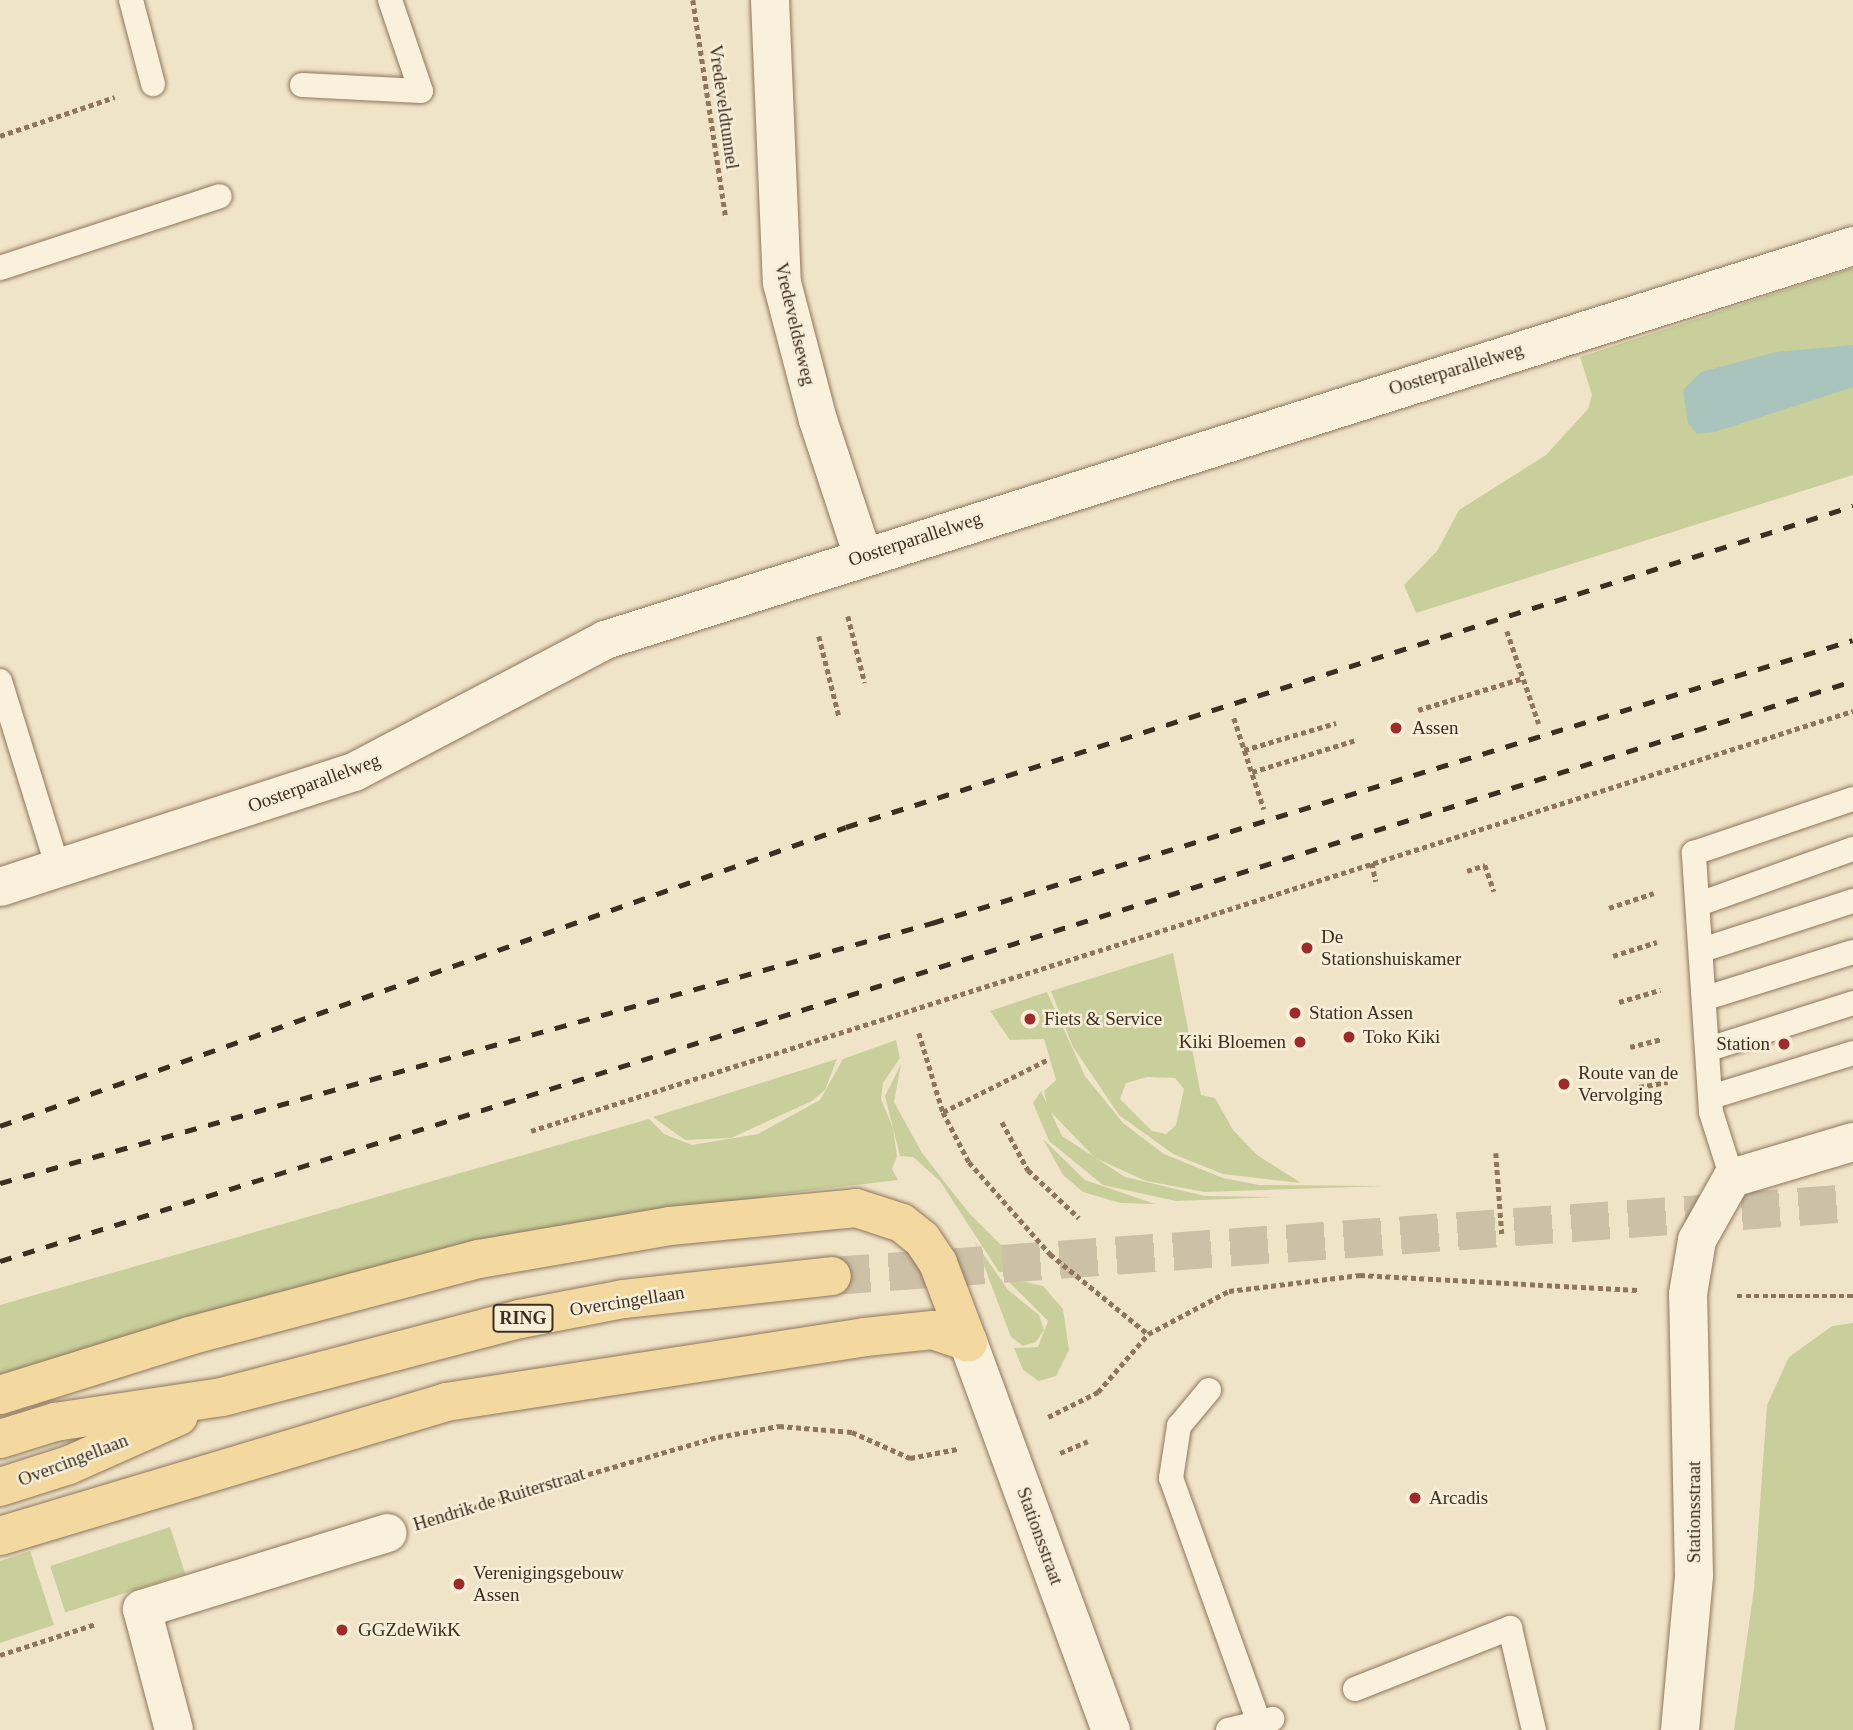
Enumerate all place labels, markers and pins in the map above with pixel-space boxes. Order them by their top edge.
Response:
place label: Assen [1412,717,1458,739]
marker: Assen [1386,718,1406,738]
place label: De Stationshuiskamer [1321,926,1461,970]
marker: De Stationshuiskamer [1299,940,1315,956]
place label: Station Assen [1309,1002,1414,1024]
marker: Station Assen [1287,1005,1303,1021]
place label: Fiets & Service [1044,1008,1162,1030]
marker: Fiets & Service [1022,1011,1038,1027]
place label: Toko Kiki [1363,1026,1440,1048]
marker: Toko Kiki [1341,1029,1357,1045]
place label: Kiki Bloemen [1179,1031,1286,1053]
place label: Station [1716,1033,1770,1055]
marker: Kiki Bloemen [1292,1034,1308,1050]
marker: Station [1776,1036,1792,1052]
place label: Route van de Vervolging [1578,1062,1678,1106]
marker: Route van de Vervolging [1556,1076,1572,1092]
place label: Arcadis [1429,1487,1488,1509]
marker: Arcadis [1407,1490,1423,1506]
place label: Verenigingsgebouw Assen [473,1562,624,1606]
marker: Verenigingsgebouw Assen [451,1576,467,1592]
place label: GGZdeWikK [358,1619,461,1641]
marker: GGZdeWikK [332,1620,352,1640]

